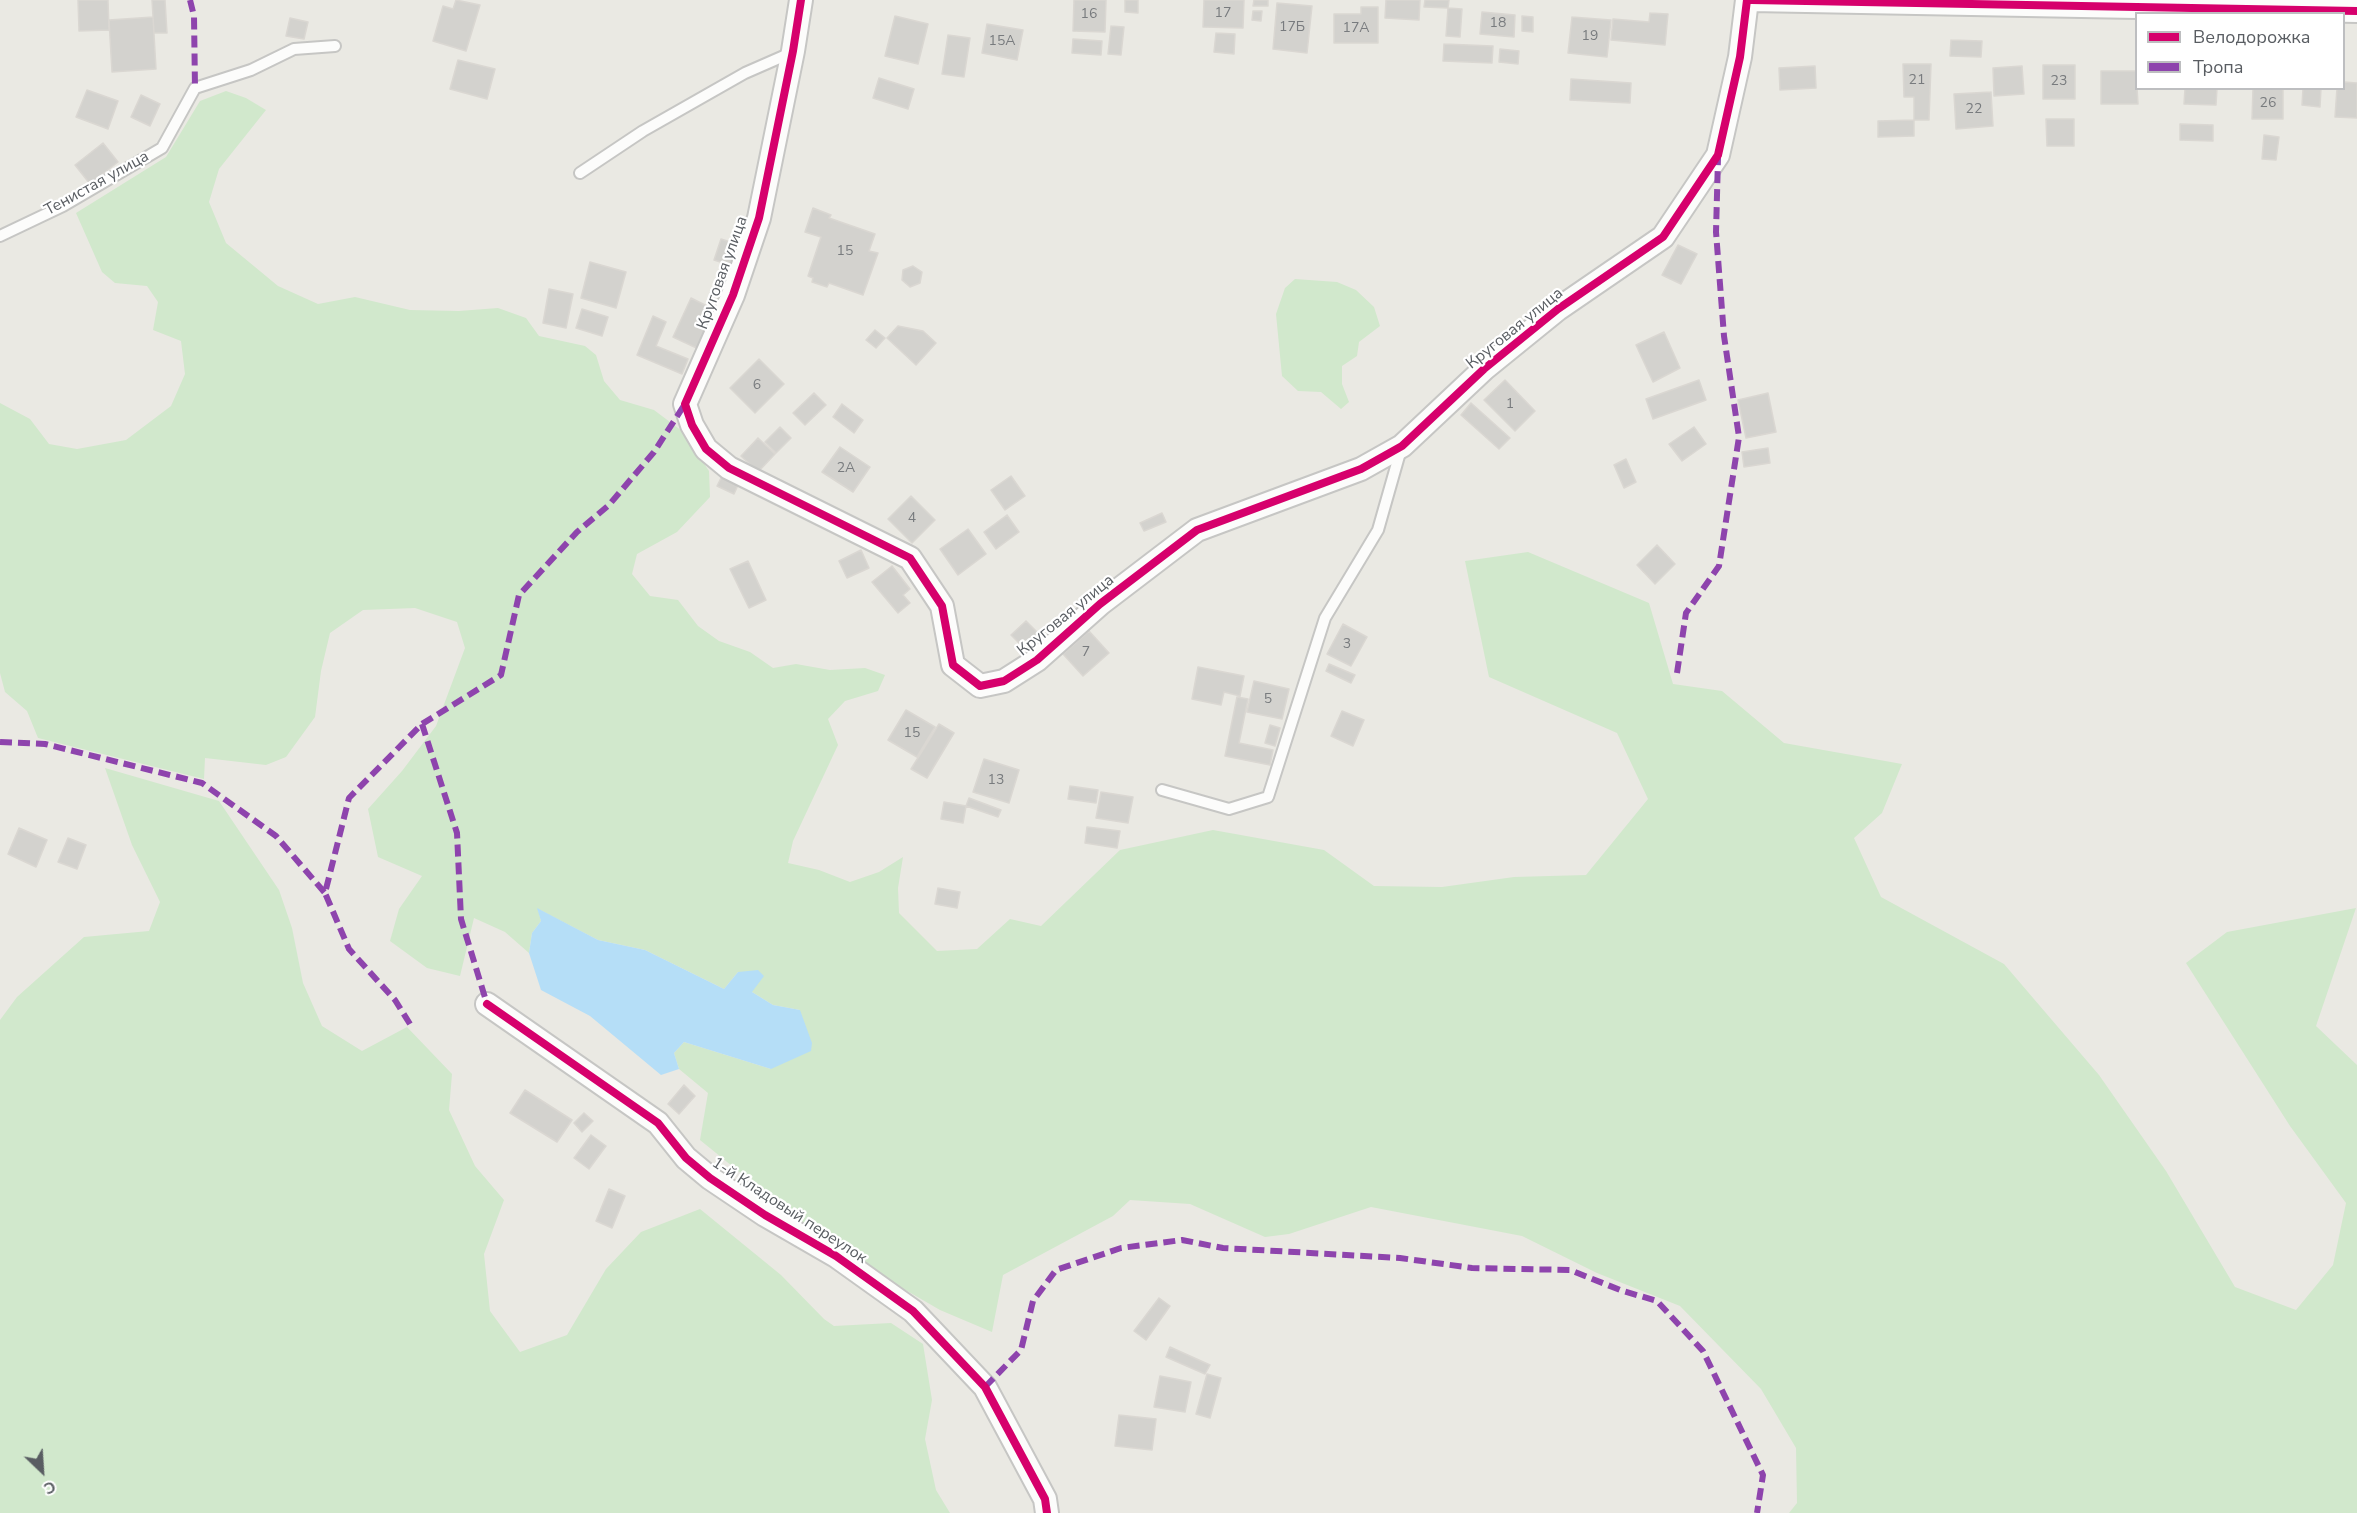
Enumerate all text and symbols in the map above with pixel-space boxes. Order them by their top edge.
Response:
house number: 17 [1215,6,1231,22]
house number: 16 [1081,7,1097,23]
legend [2135,12,2345,90]
house number: 18 [1490,16,1506,32]
house number: 17Б [1279,20,1305,36]
house number: 17А [1342,21,1370,37]
text: Велодорожка [2193,25,2310,49]
house number: 19 [1582,29,1598,45]
house number: 15А [988,34,1016,50]
text: Тропа [2193,55,2244,79]
house number: 21 [1909,73,1925,89]
house number: 23 [2051,74,2067,90]
house number: 26 [2260,96,2276,112]
house number: 22 [1966,102,1982,118]
street label: Тенистая улица [41,147,153,221]
street label: Круговая улица [694,214,752,332]
house number: 15 [837,244,853,260]
street label: Круговая улица [1463,284,1567,374]
house number: 6 [753,378,761,394]
house number: 1 [1506,397,1514,413]
house number: 2А [837,461,855,477]
house number: 4 [908,511,916,527]
street label: Круговая улица [1014,571,1118,661]
house number: 3 [1343,637,1351,653]
house number: 7 [1082,645,1090,661]
house number: 5 [1264,692,1272,708]
house number: 15 [904,726,920,742]
house number: 13 [988,773,1004,789]
street label: 1-й Кладовый переулок [708,1154,870,1268]
north arrow [12,1441,72,1501]
text: С [40,1475,59,1500]

